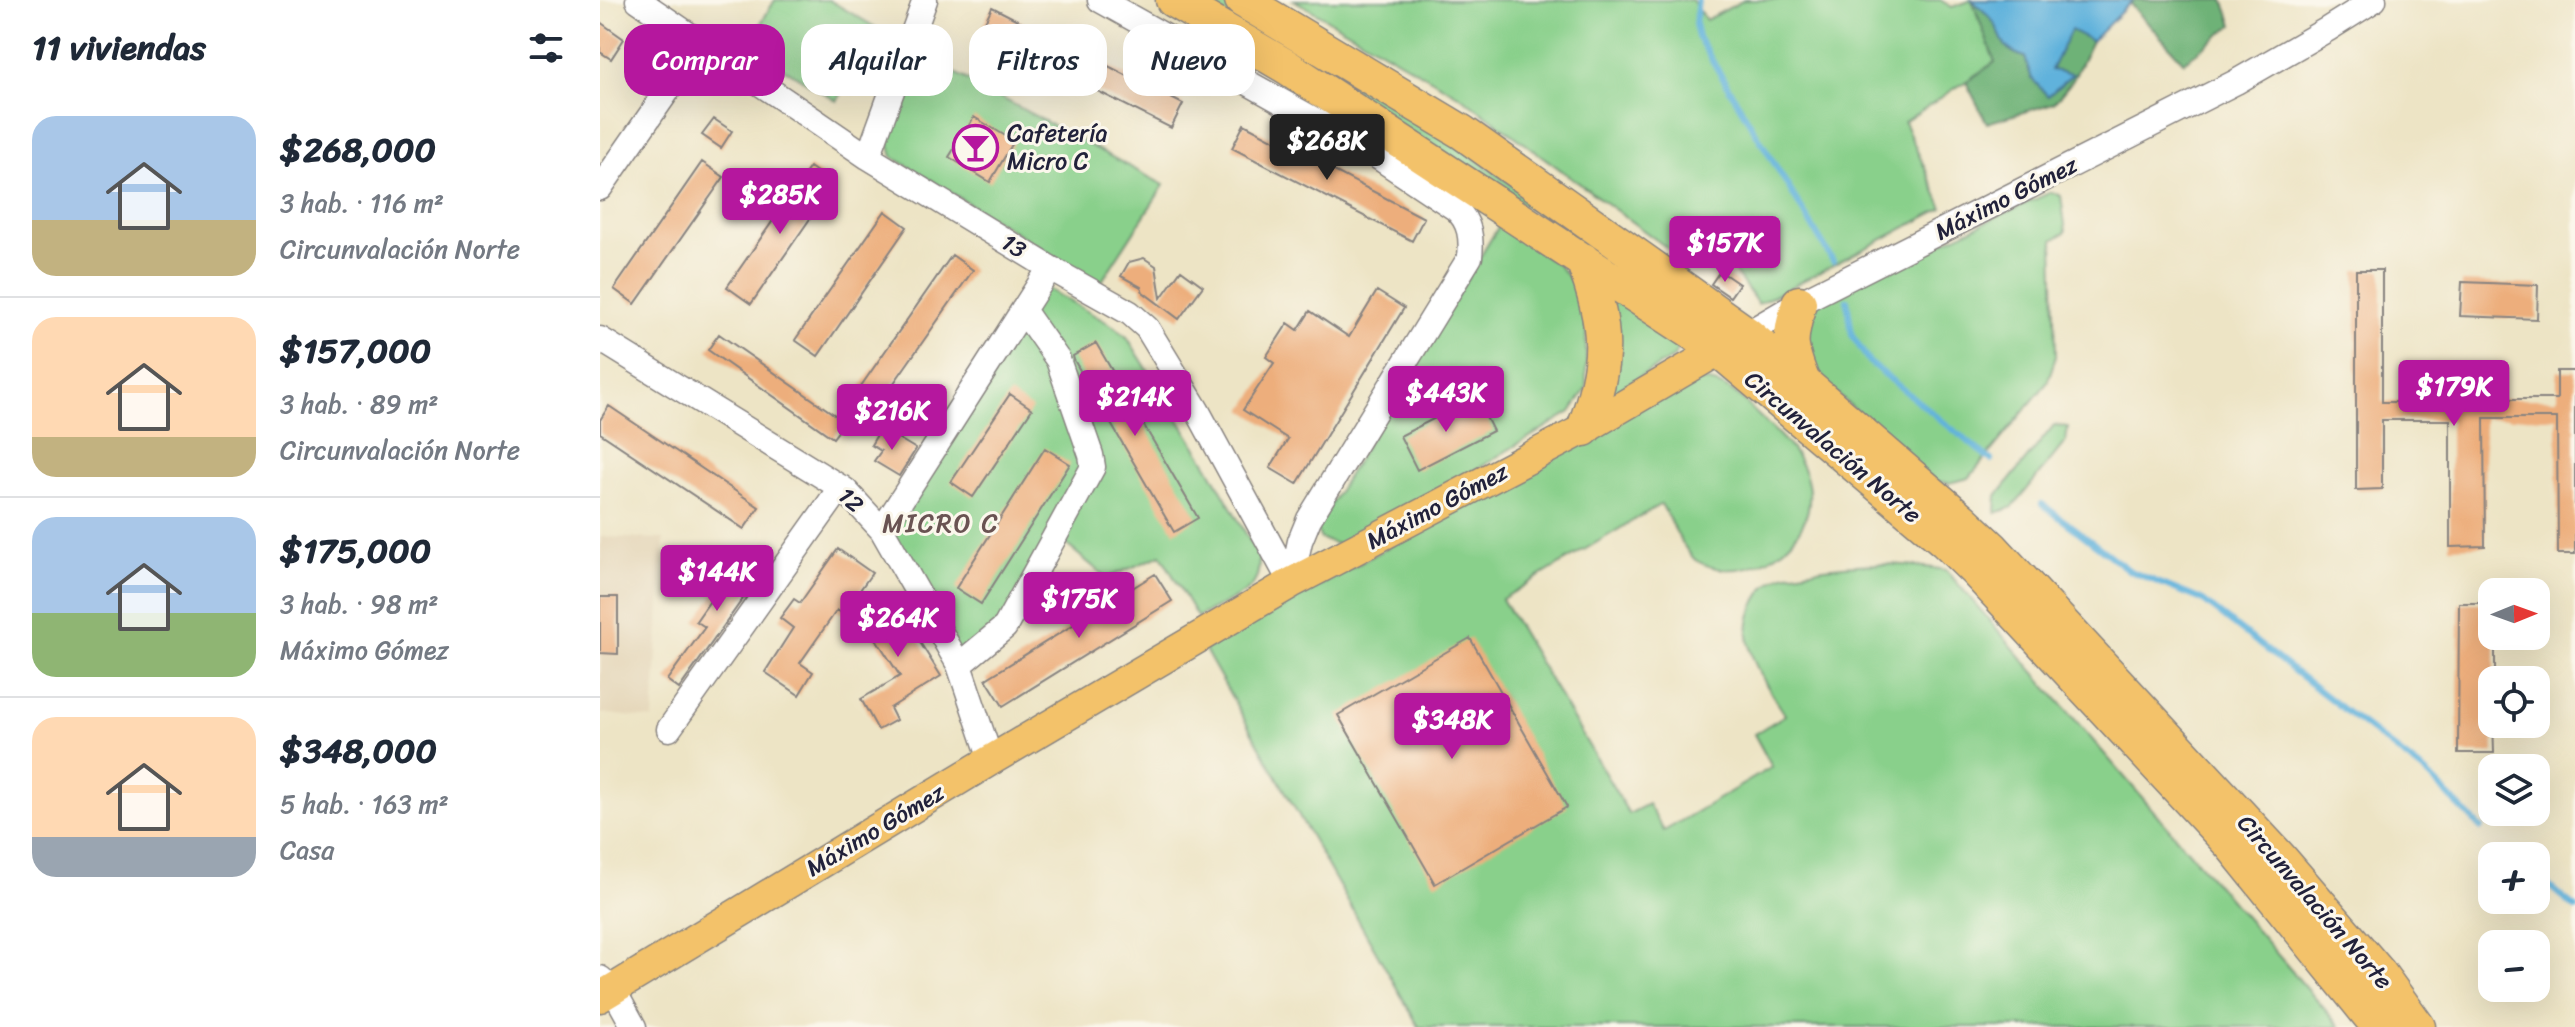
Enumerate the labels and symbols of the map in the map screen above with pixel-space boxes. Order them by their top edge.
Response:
place label: Cafetería Micro C [1007,112,1108,182]
pin: $268K [1271,114,1383,182]
bar icon: Cafetería Micro C [952,123,1000,171]
street label: Máximo Gómez [1927,144,2086,252]
pin: $285K [724,168,836,236]
pin: $157K [1669,216,1781,284]
street label: 13 [993,222,1035,270]
street label: Circunvalación Norte [1735,360,1931,534]
pin: $179K [2398,360,2510,428]
pin: $443K [1390,366,1502,434]
pin: $214K [1079,370,1191,438]
pin: $216K [836,384,948,452]
street label: Máximo Gómez [1358,451,1516,561]
street label: 12 [828,476,874,524]
district label: MICRO C [882,500,1000,546]
pin: $144K [661,545,773,613]
pin: $175K [1023,572,1135,640]
north arrow [2478,578,2550,650]
pin: $264K [842,591,954,659]
pin: $348K [1396,693,1508,761]
street label: Máximo Gómez [797,772,953,888]
street label: Circunvalación Norte [2226,805,2404,999]

